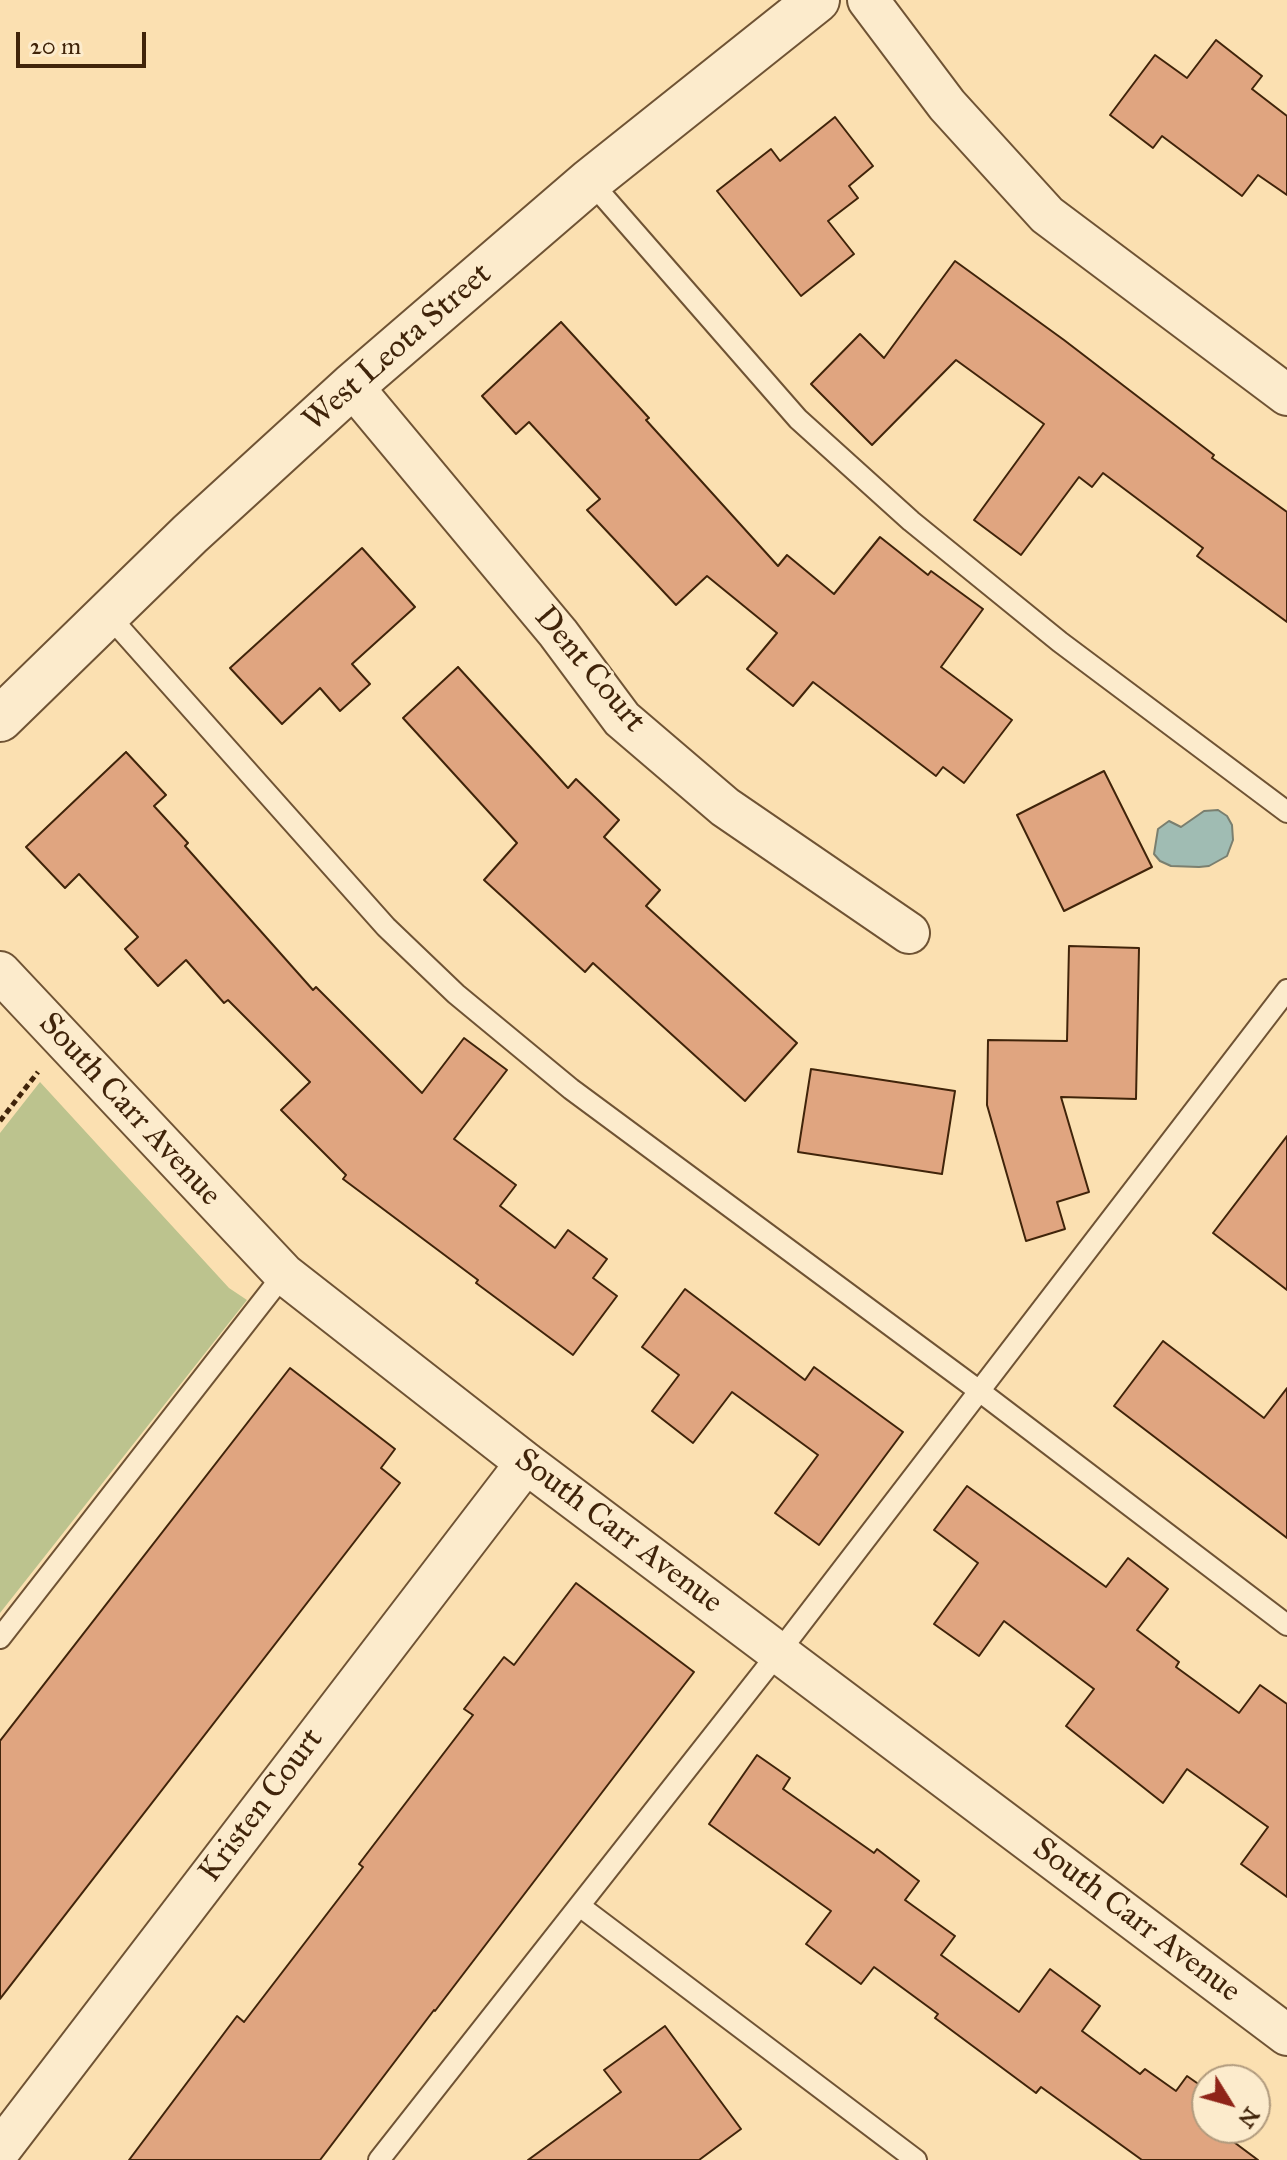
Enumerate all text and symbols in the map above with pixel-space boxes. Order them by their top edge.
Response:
scale bar [20,16,150,66]
text: 20 m [30,31,81,61]
street label: West Leota Street [296,256,500,440]
street label: Dent Court [525,599,653,741]
street label: South Carr Avenue [30,1005,228,1215]
street label: South Carr Avenue [507,1441,729,1623]
street label: Kristen Court [192,1722,332,1890]
street label: South Carr Avenue [1025,1830,1247,2012]
north arrow [1191,2064,1271,2144]
text: N [1233,2102,1265,2133]

